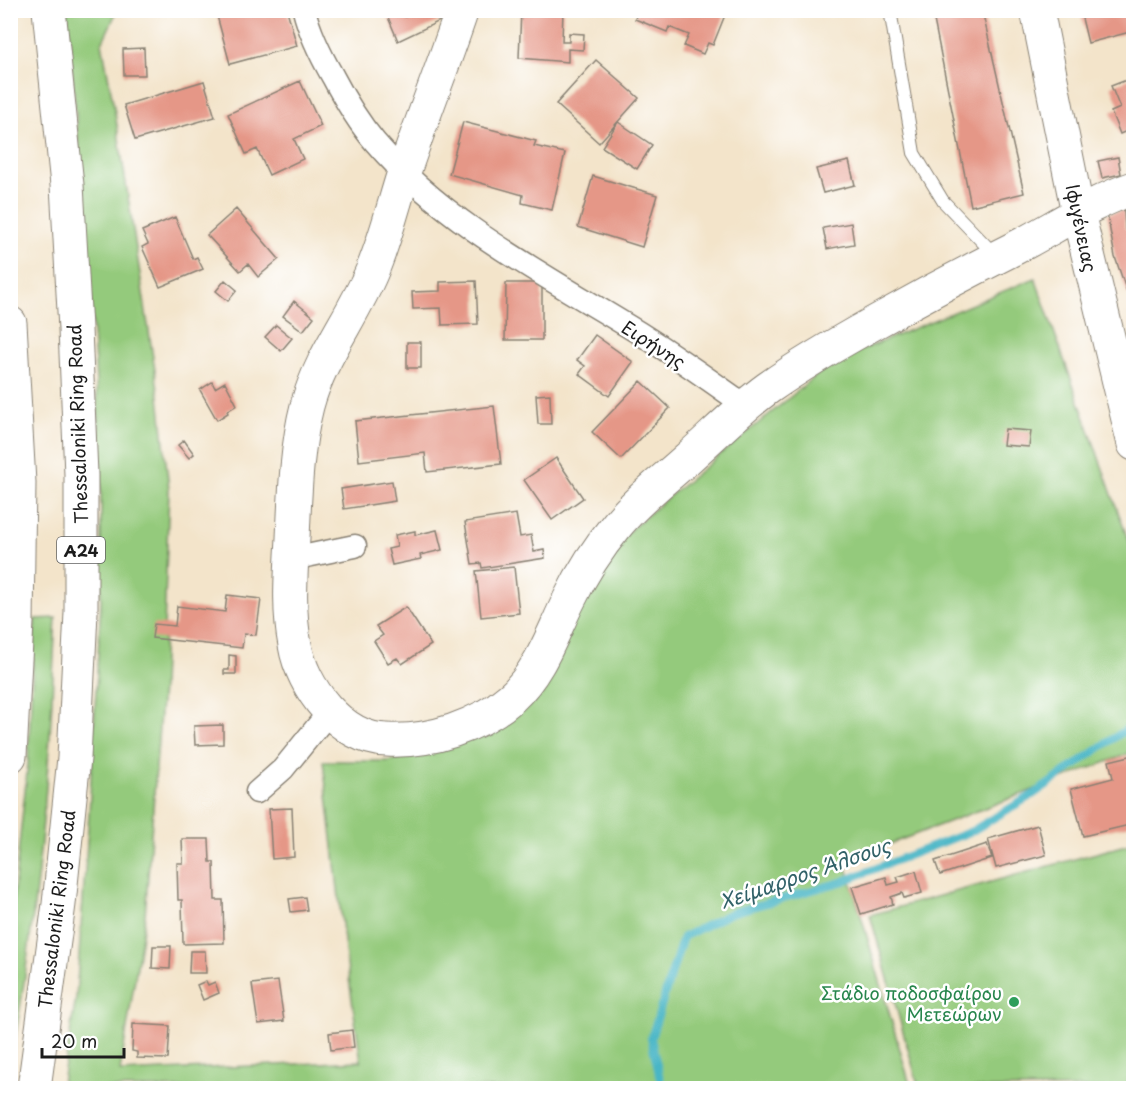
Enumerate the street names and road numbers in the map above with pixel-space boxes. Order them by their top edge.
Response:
street label: Ιφιγένειας [1060,182,1104,274]
street label: Ειρήνης [617,313,691,375]
street label: Thessaloniki Ring Road [60,324,94,524]
road number: Α24 [57,537,105,563]
street label: Thessaloniki Ring Road [30,808,82,1010]

